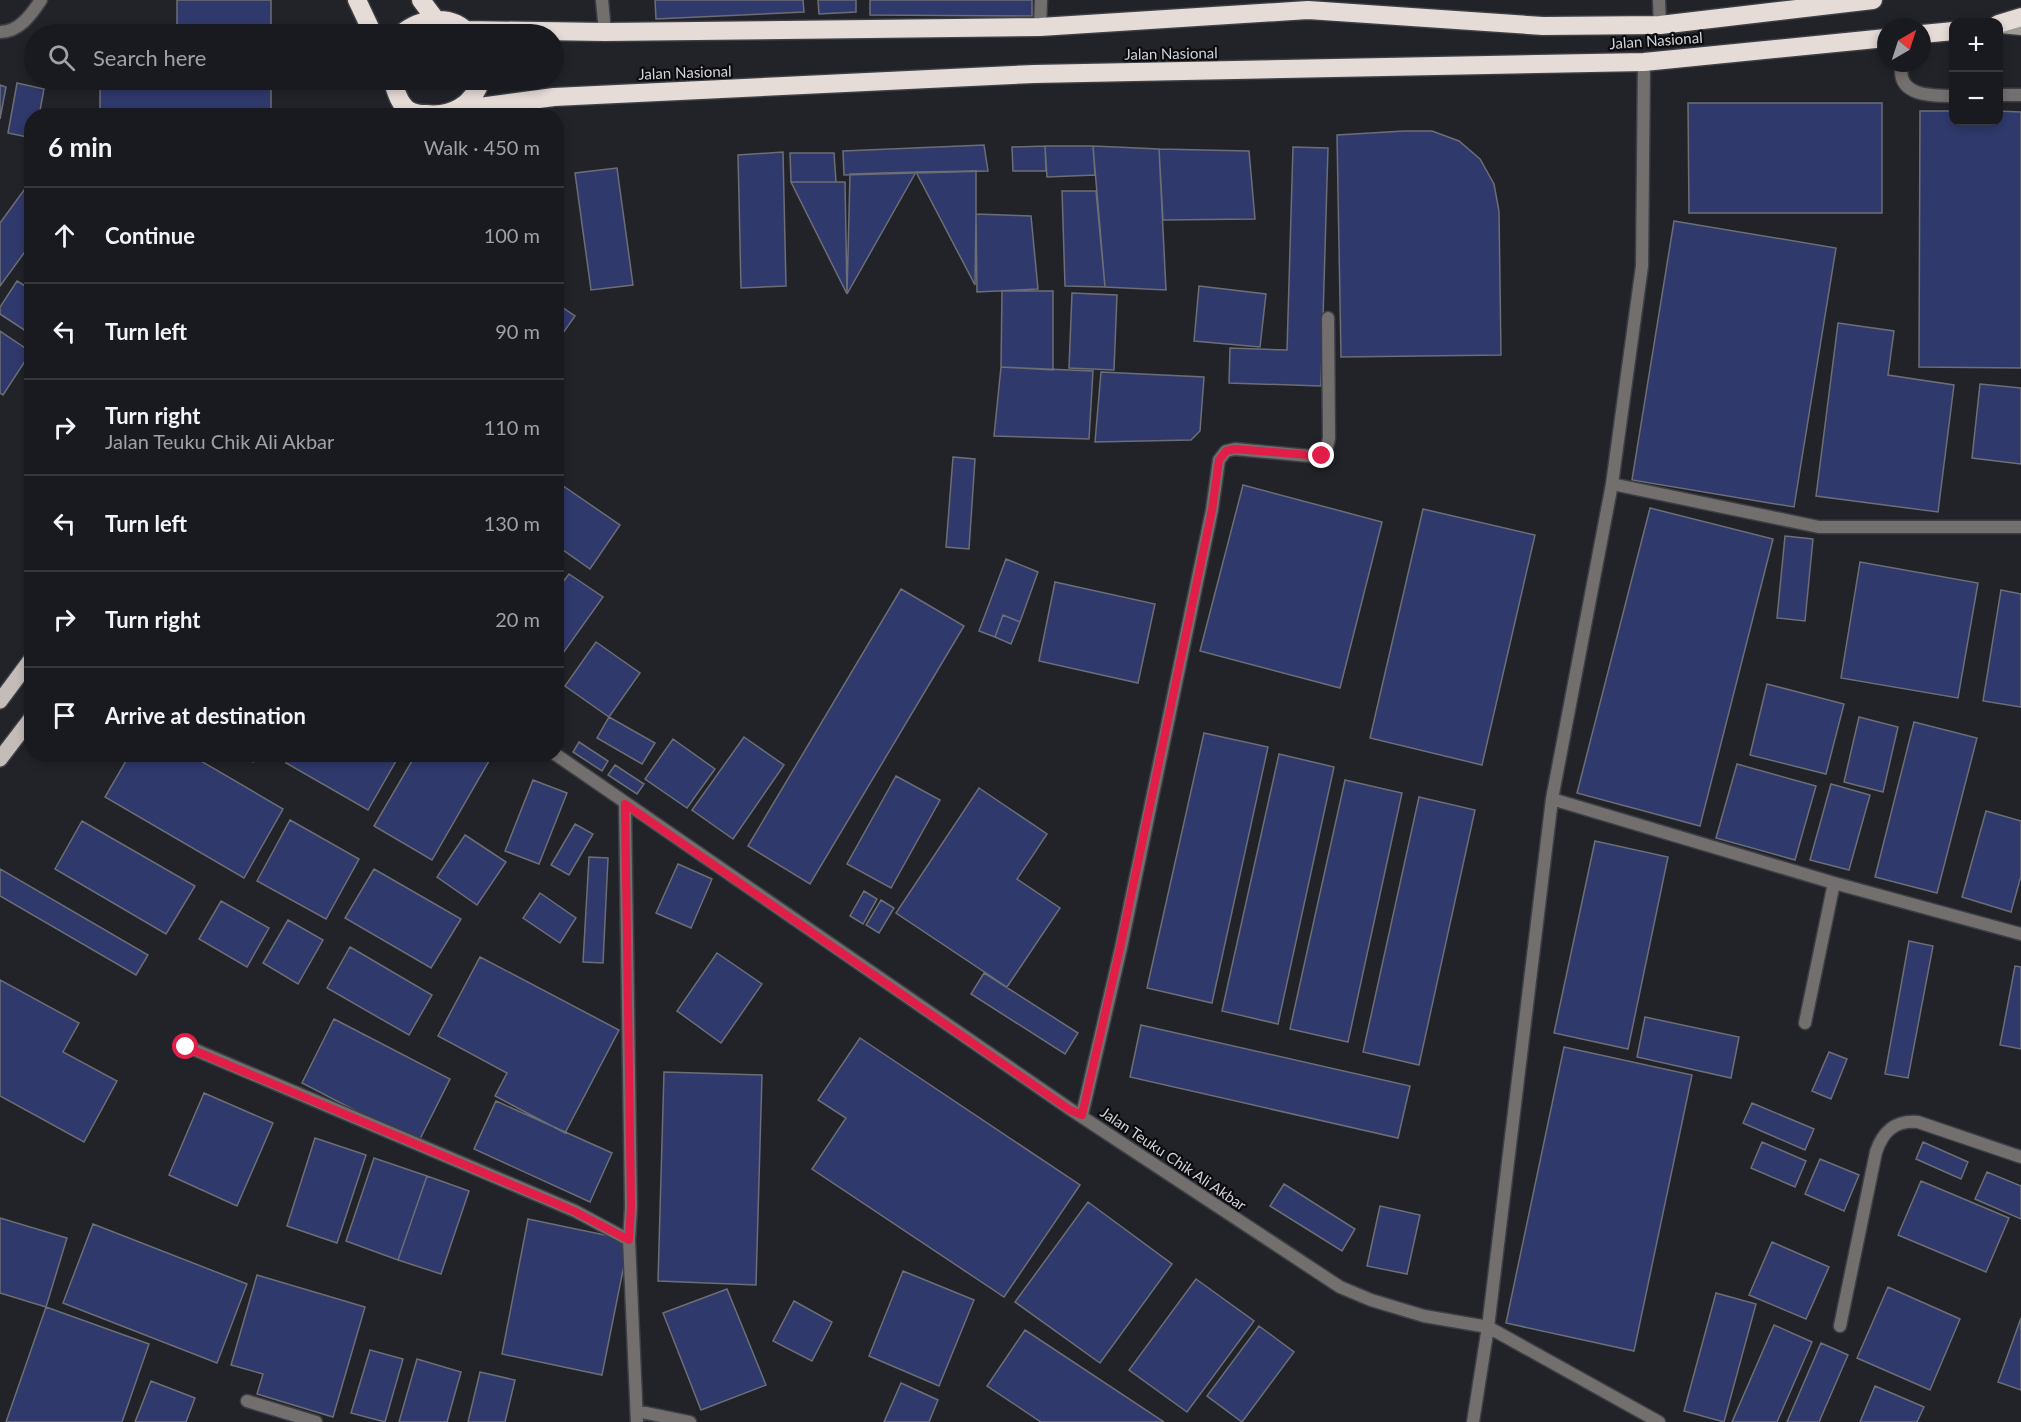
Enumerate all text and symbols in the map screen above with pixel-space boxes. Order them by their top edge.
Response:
north arrow [1877,18,1931,72]
map controls [1949,18,2003,126]
button: + [1949,18,2003,72]
search box [24,24,564,90]
street label: Jalan Nasional [1609,28,1703,52]
icon: search [45,41,78,74]
street label: Jalan Nasional [1124,43,1218,63]
text: Search here [93,44,206,71]
street label: Jalan Nasional [638,61,732,83]
button: − [1949,72,2003,126]
text: 6 min [48,131,112,163]
text: Walk · 450 m [424,135,540,159]
icon: ahead [48,219,81,252]
text: Continue [105,222,195,249]
text: 100 m [484,223,540,247]
icon: left [48,315,81,348]
text: Turn left [105,318,187,345]
text: 90 m [495,319,540,343]
text: Turn right [105,402,200,429]
icon: right [48,411,81,444]
text: 110 m [484,415,540,439]
text: Jalan Teuku Chik Ali Akbar [105,429,334,453]
route end [1308,442,1334,468]
icon: left [48,507,81,540]
text: Turn left [105,510,187,537]
text: 130 m [484,511,540,535]
icon: right [48,603,81,636]
text: Turn right [105,606,200,633]
text: 20 m [495,607,540,631]
icon: arrive [48,699,81,732]
text: Arrive at destination [105,702,306,729]
route start [172,1033,198,1059]
street label: Jalan Teuku Chik Ali Akbar [1097,1103,1250,1214]

